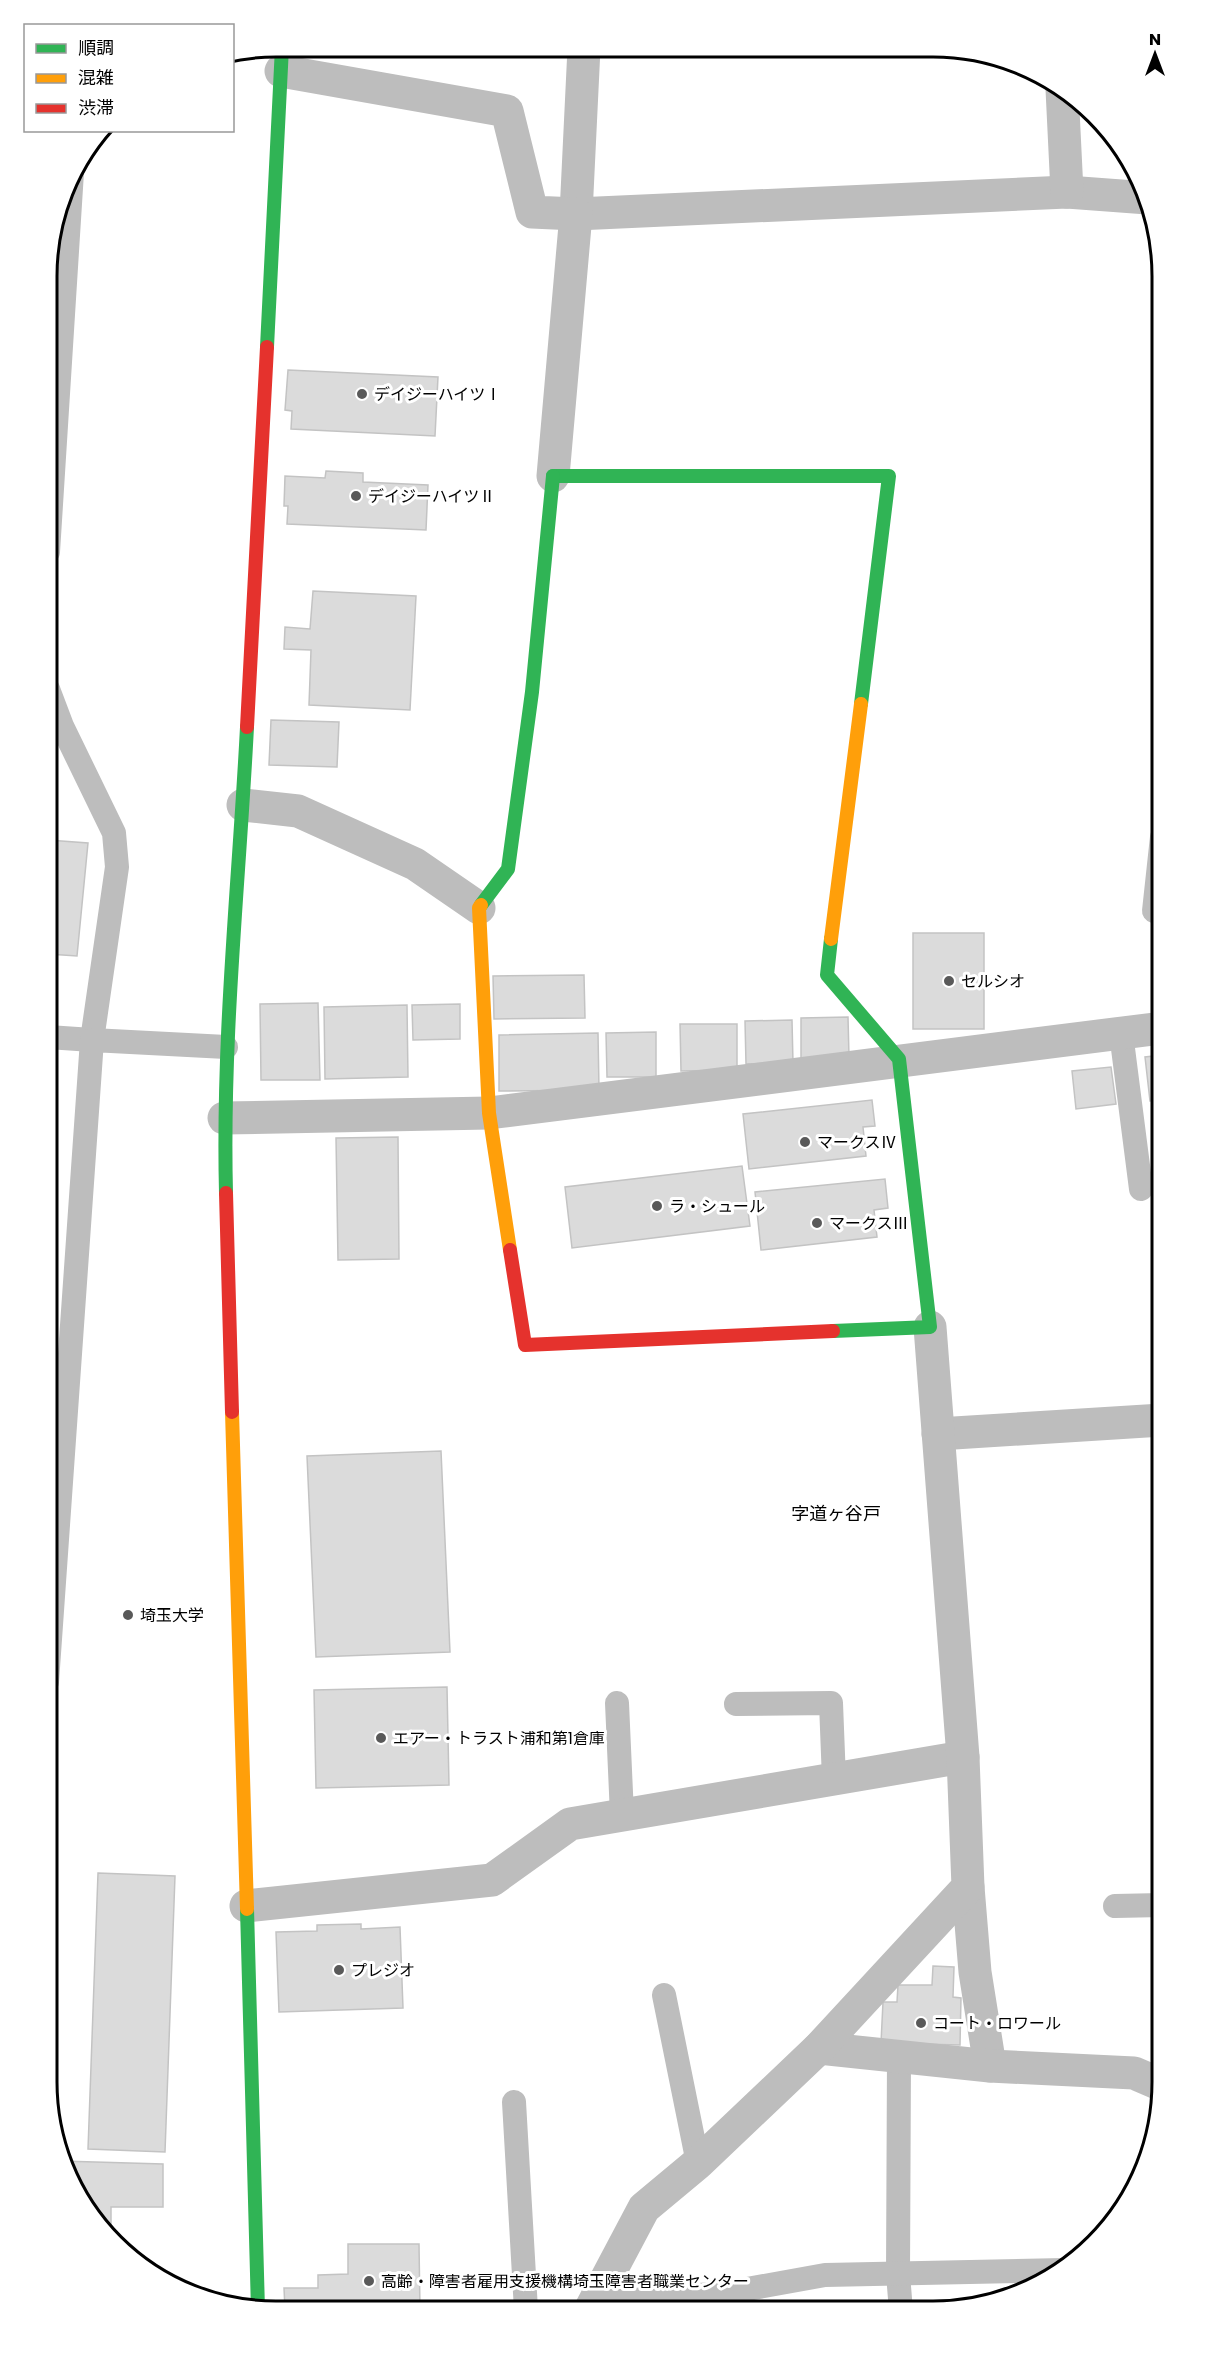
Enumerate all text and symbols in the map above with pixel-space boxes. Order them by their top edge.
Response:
legend [24,24,234,132]
north arrow [1125,24,1185,84]
text: N [1149,28,1161,51]
text: 順調 [78,35,114,60]
text: 混雑 [78,65,114,90]
text: 渋滞 [78,95,114,120]
place label: デイジーハイツⅠ [374,383,501,406]
marker: デイジーハイツⅠ [355,387,369,401]
place label: デイジーハイツⅡ [368,485,495,508]
marker: デイジーハイツⅡ [349,489,363,503]
place label: セルシオ [961,970,1025,993]
marker: セルシオ [942,974,956,988]
place label: マークスⅣ [817,1131,897,1154]
marker: マークスⅣ [798,1135,812,1149]
place label: ラ・シュール [669,1195,765,1218]
marker: ラ・シュール [650,1199,664,1213]
place label: マークスⅢ [829,1212,909,1235]
marker: マークスⅢ [810,1216,824,1230]
district label: 字道ヶ谷戸 [791,1501,881,1526]
place label: 埼玉大学 [140,1604,204,1627]
marker: 埼玉大学 [121,1608,135,1622]
place label: エアー・トラスト浦和第1倉庫 [393,1727,605,1750]
marker: エアー・トラスト浦和第1倉庫 [374,1731,388,1745]
place label: プレジオ [351,1959,415,1982]
marker: プレジオ [332,1963,346,1977]
place label: コート・ロワール [933,2012,1061,2035]
marker: コート・ロワール [914,2016,928,2030]
place label: 高齢・障害者雇用支援機構埼玉障害者職業センター [381,2270,749,2293]
marker: 高齢・障害者雇用支援機構埼玉障害者職業センター [362,2274,376,2288]

